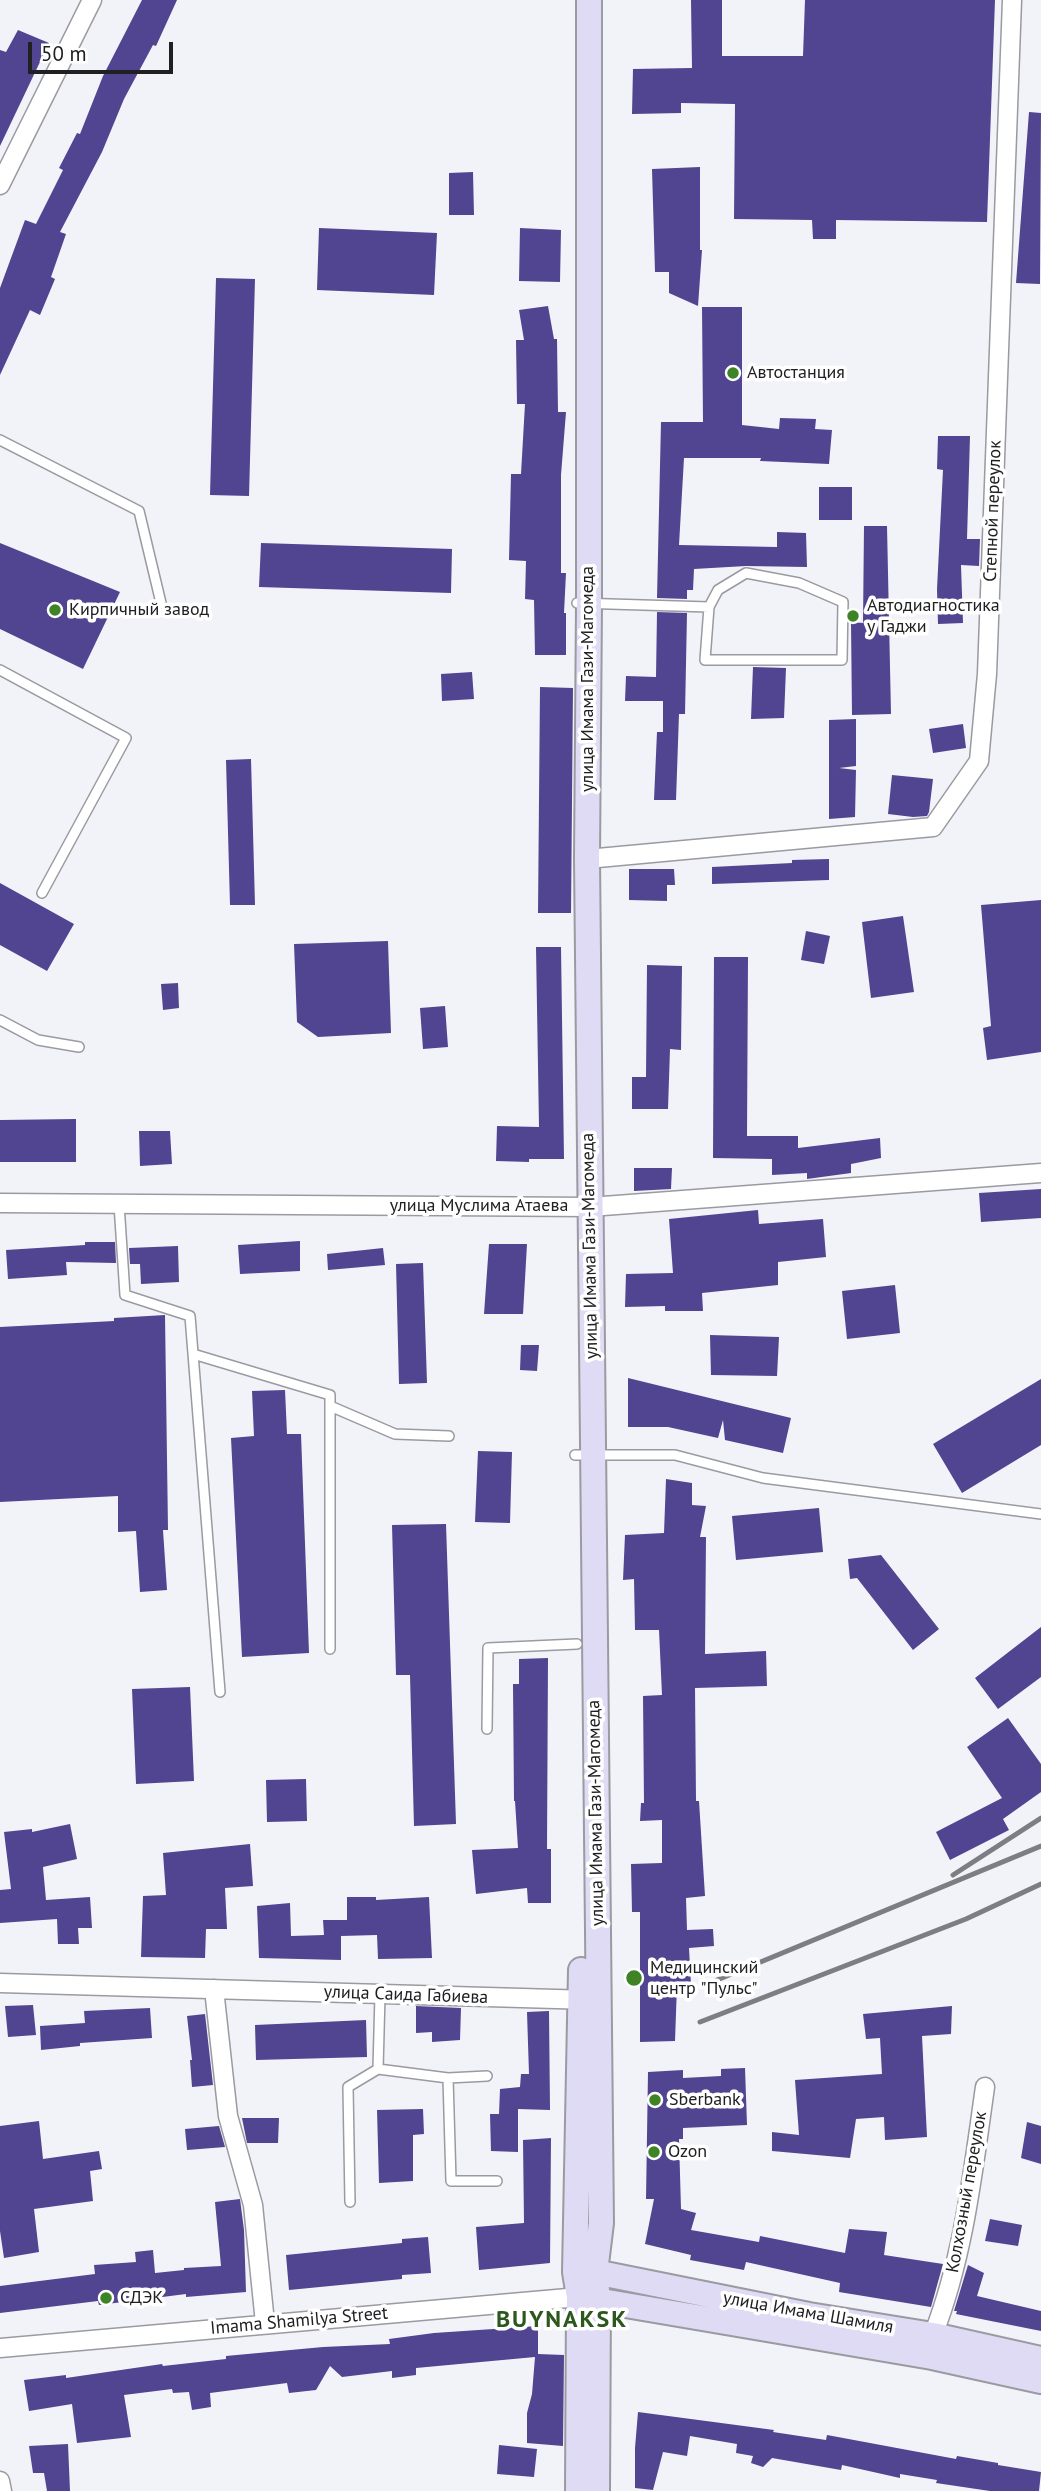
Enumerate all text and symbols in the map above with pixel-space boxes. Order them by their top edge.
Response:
scale bar [32,28,177,72]
text: 50 m [41,40,87,67]
place label: Автостанция [747,362,845,384]
marker: Автостанция [725,365,741,381]
street label: Степной переулок [980,440,1006,582]
street label: улица Имама Гази-Магомеда [577,566,599,792]
place label: Автодиагностика у Гаджи [867,595,1000,638]
place label: Кирпичный завод [69,599,209,621]
marker: Кирпичный завод [47,602,63,618]
marker: Автодиагностика у Гаджи [845,608,861,624]
street label: улица Имама Гази-Магомеда [577,1133,603,1359]
street label: улица Муслима Атаева [390,1195,568,1217]
street label: улица Имама Гази-Магомеда [583,1700,609,1926]
place label: Медицинский центр "Пульс" [650,1957,758,2000]
marker: Медицинский центр "Пульс" [624,1968,644,1988]
street label: улица Саида Габиева [323,1981,489,2009]
place label: Sberbank [669,2089,741,2111]
marker: Sberbank [647,2092,663,2108]
street label: Колхозный переулок [942,2109,992,2275]
place label: Ozon [668,2141,707,2163]
marker: Ozon [646,2144,662,2160]
place label: СДЭК [120,2287,163,2309]
street label: улица Имама Шамиля [721,2287,895,2339]
marker: СДЭК [98,2290,114,2306]
street label: Imama Shamilya Street [209,2302,389,2340]
district label: BUYNAKSK [497,2306,627,2334]

